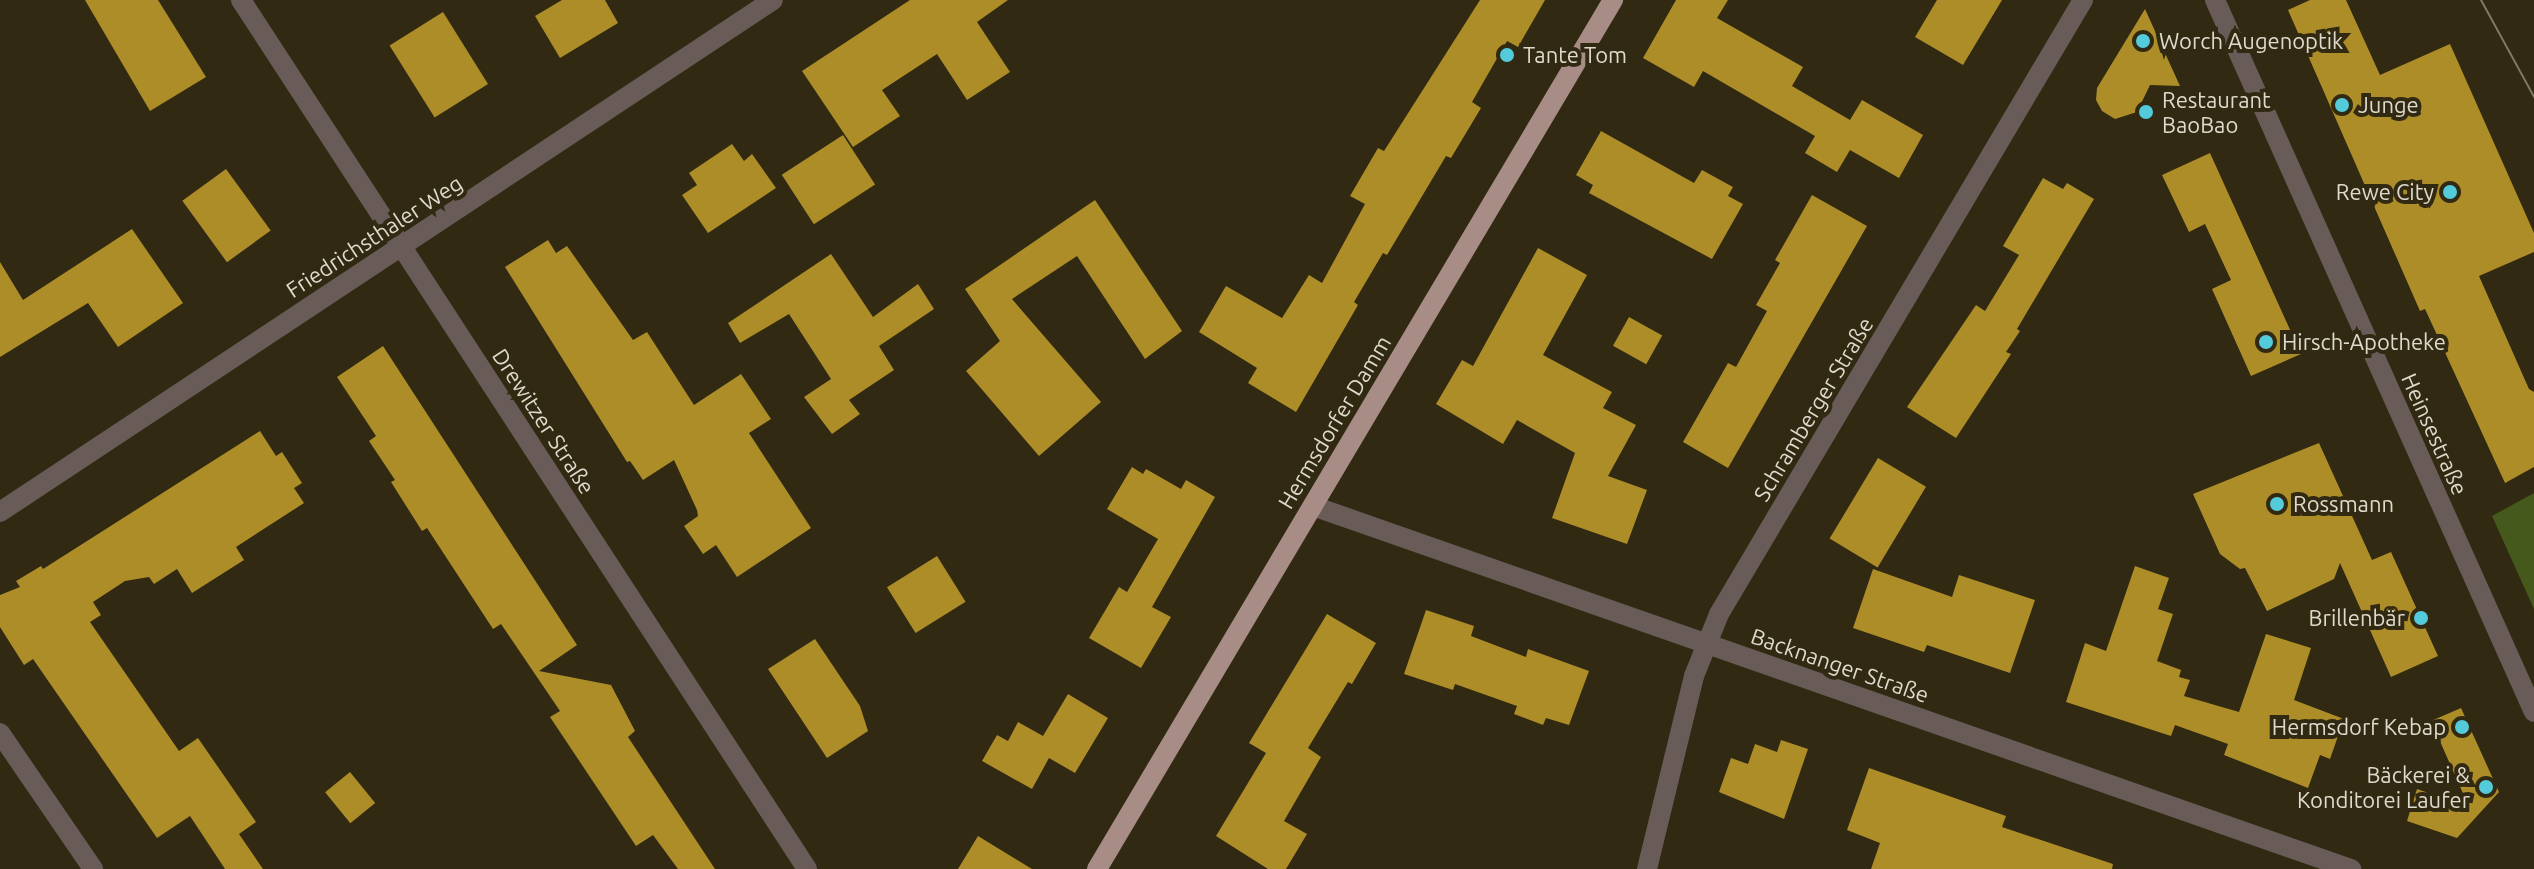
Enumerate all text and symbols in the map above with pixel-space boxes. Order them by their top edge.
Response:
place label: Worch Augenoptik [2159,28,2343,54]
marker: Worch Augenoptik [2134,32,2152,50]
place label: Tante Tom [1523,42,1627,68]
marker: Tante Tom [1498,46,1516,64]
place label: Restaurant BaoBao [2162,86,2271,138]
place label: Junge [2358,92,2419,118]
marker: Junge [2333,96,2351,114]
marker: Restaurant BaoBao [2137,103,2155,121]
street label: Friedrichsthaler Weg [281,169,467,303]
place label: Rewe City [2336,179,2434,205]
marker: Rewe City [2441,183,2459,201]
street label: Schramberger Straße [1748,312,1878,506]
place label: Hirsch-Apotheke [2282,329,2446,355]
street label: Hermsdorfer Damm [1272,331,1396,513]
marker: Hirsch-Apotheke [2257,333,2275,351]
street label: Drewitzer Straße [487,343,601,499]
street label: Heinsestraße [2396,369,2474,499]
place label: Rossmann [2293,491,2394,517]
marker: Rossmann [2268,495,2286,513]
place label: Brillenbär [2309,605,2405,631]
marker: Brillenbär [2412,609,2430,627]
street label: Backnanger Straße [1748,622,1932,708]
place label: Hermsdorf Kebap [2272,714,2446,740]
marker: Hermsdorf Kebap [2453,718,2471,736]
place label: Bäckerei & Konditorei Laufer [2297,761,2470,812]
marker: Bäckerei & Konditorei Laufer [2477,778,2495,796]

